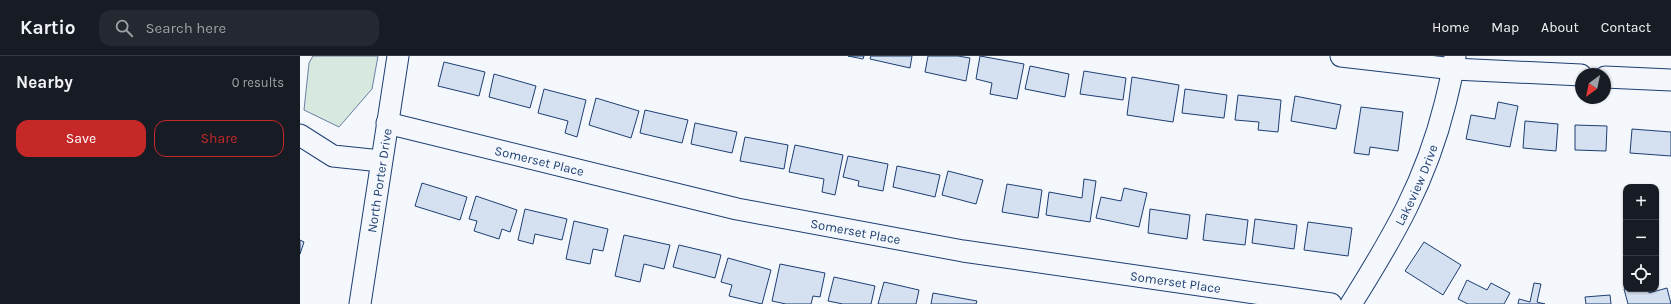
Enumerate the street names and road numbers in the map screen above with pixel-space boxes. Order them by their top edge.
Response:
street label: North Porter Drive [364,127,394,234]
street label: Somerset Place [493,142,586,179]
street label: Lakeview Drive [1391,142,1440,228]
street label: Somerset Place [809,215,902,247]
street label: Somerset Place [1129,268,1222,296]

